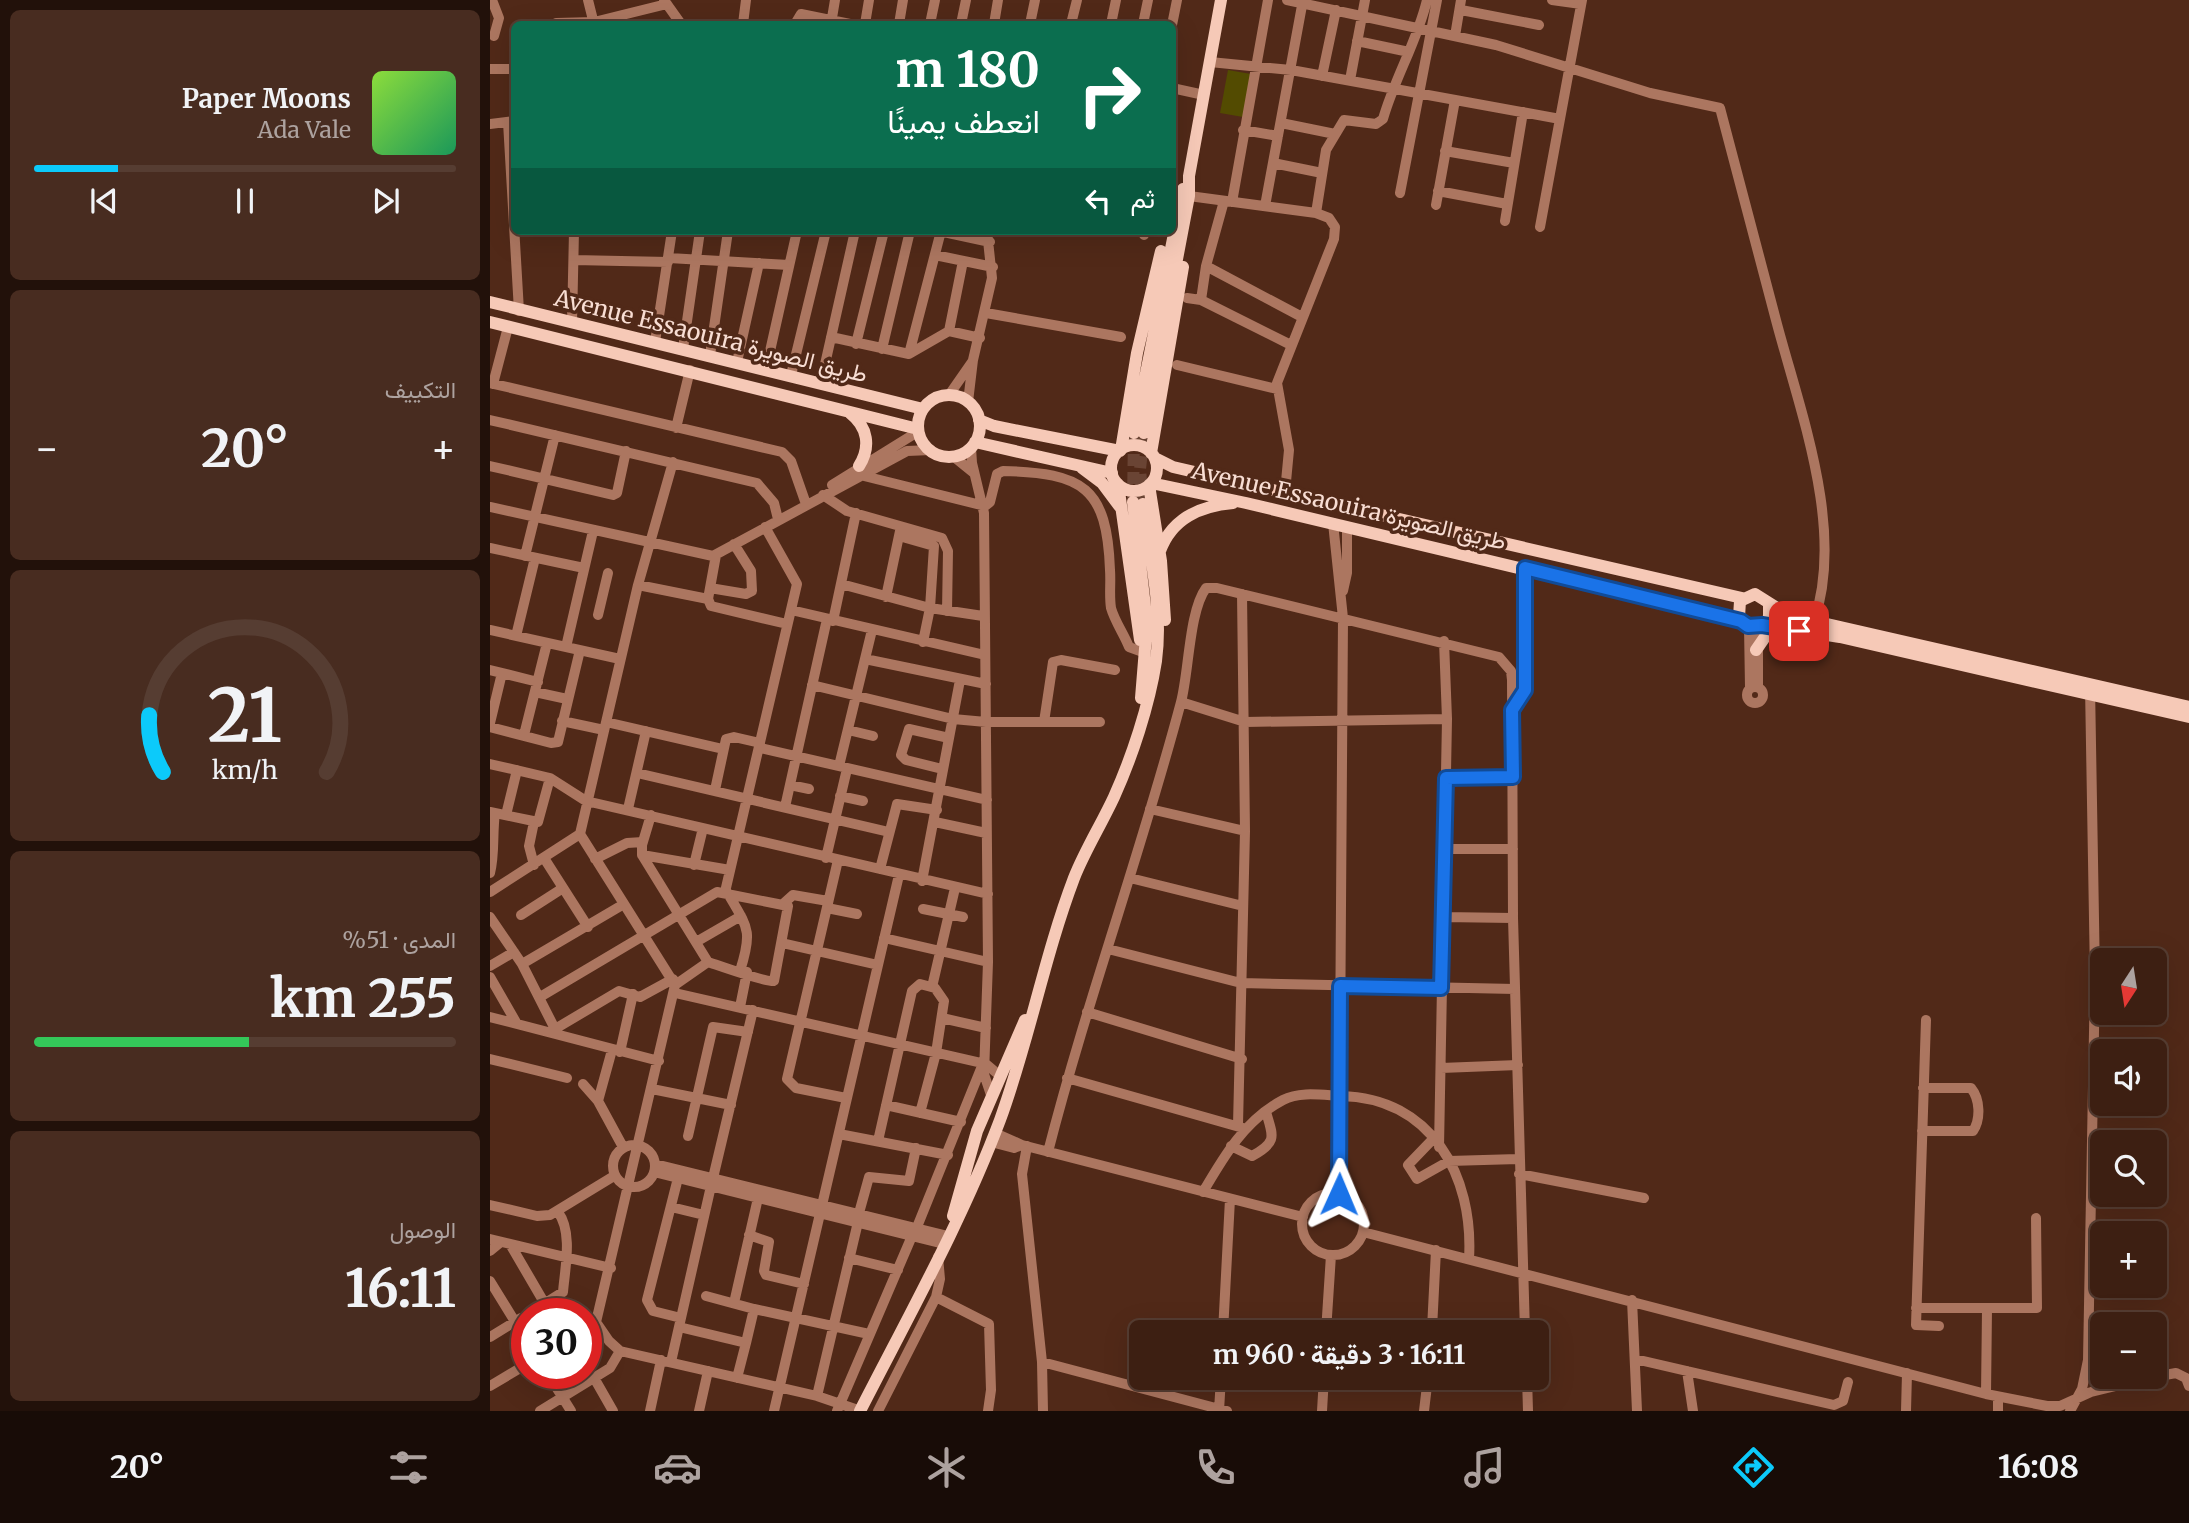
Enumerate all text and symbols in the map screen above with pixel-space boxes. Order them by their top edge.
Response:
text: 180 m [895,39,1040,100]
icon: right [1064,49,1155,140]
text: Paper Moons [182,82,351,115]
text: انعطف يمينًا [887,102,1040,142]
text: Ada Vale [257,115,351,144]
icon: previous [85,182,123,220]
icon: pause [226,182,264,220]
icon: next [367,182,405,220]
icon: left [1079,182,1117,220]
text: ثم [1131,182,1155,215]
street label: Avenue Essaouira طريق الصويرة [550,282,871,389]
text: التكييف [385,375,456,404]
text: 20° [201,416,289,481]
text: − [34,425,59,472]
text: + [431,425,456,472]
street label: Avenue Essaouira طريق الصويرة [1188,455,1509,557]
pin [1769,601,1829,661]
icon: arrive [1780,612,1818,650]
text: 21 [208,670,282,762]
text: km/h [212,753,278,785]
text: المدى · 51% [342,925,456,954]
north arrow [2090,948,2166,1026]
map controls [2090,948,2167,1389]
text: 255 km [270,966,456,1031]
button: sound [2090,1039,2167,1116]
button: search [2090,1130,2167,1207]
position arrow [1302,1157,1376,1231]
text: الوصول [390,1215,456,1244]
button: + [2090,1221,2167,1298]
text: 16:11 [345,1256,456,1321]
speed limit sign: 30 [511,1298,602,1389]
button: − [2090,1312,2167,1389]
text: 16:11 · 3 دقيقة · 960 m [1213,1338,1465,1371]
icon: filters [384,1443,433,1492]
icon: car [653,1443,702,1492]
icon: climate [922,1443,971,1492]
icon: phone [1191,1443,1240,1492]
icon: music [1460,1443,1509,1492]
icon: directions [1729,1443,1778,1492]
text: 20° [110,1447,164,1487]
text: 16:08 [1998,1447,2079,1487]

